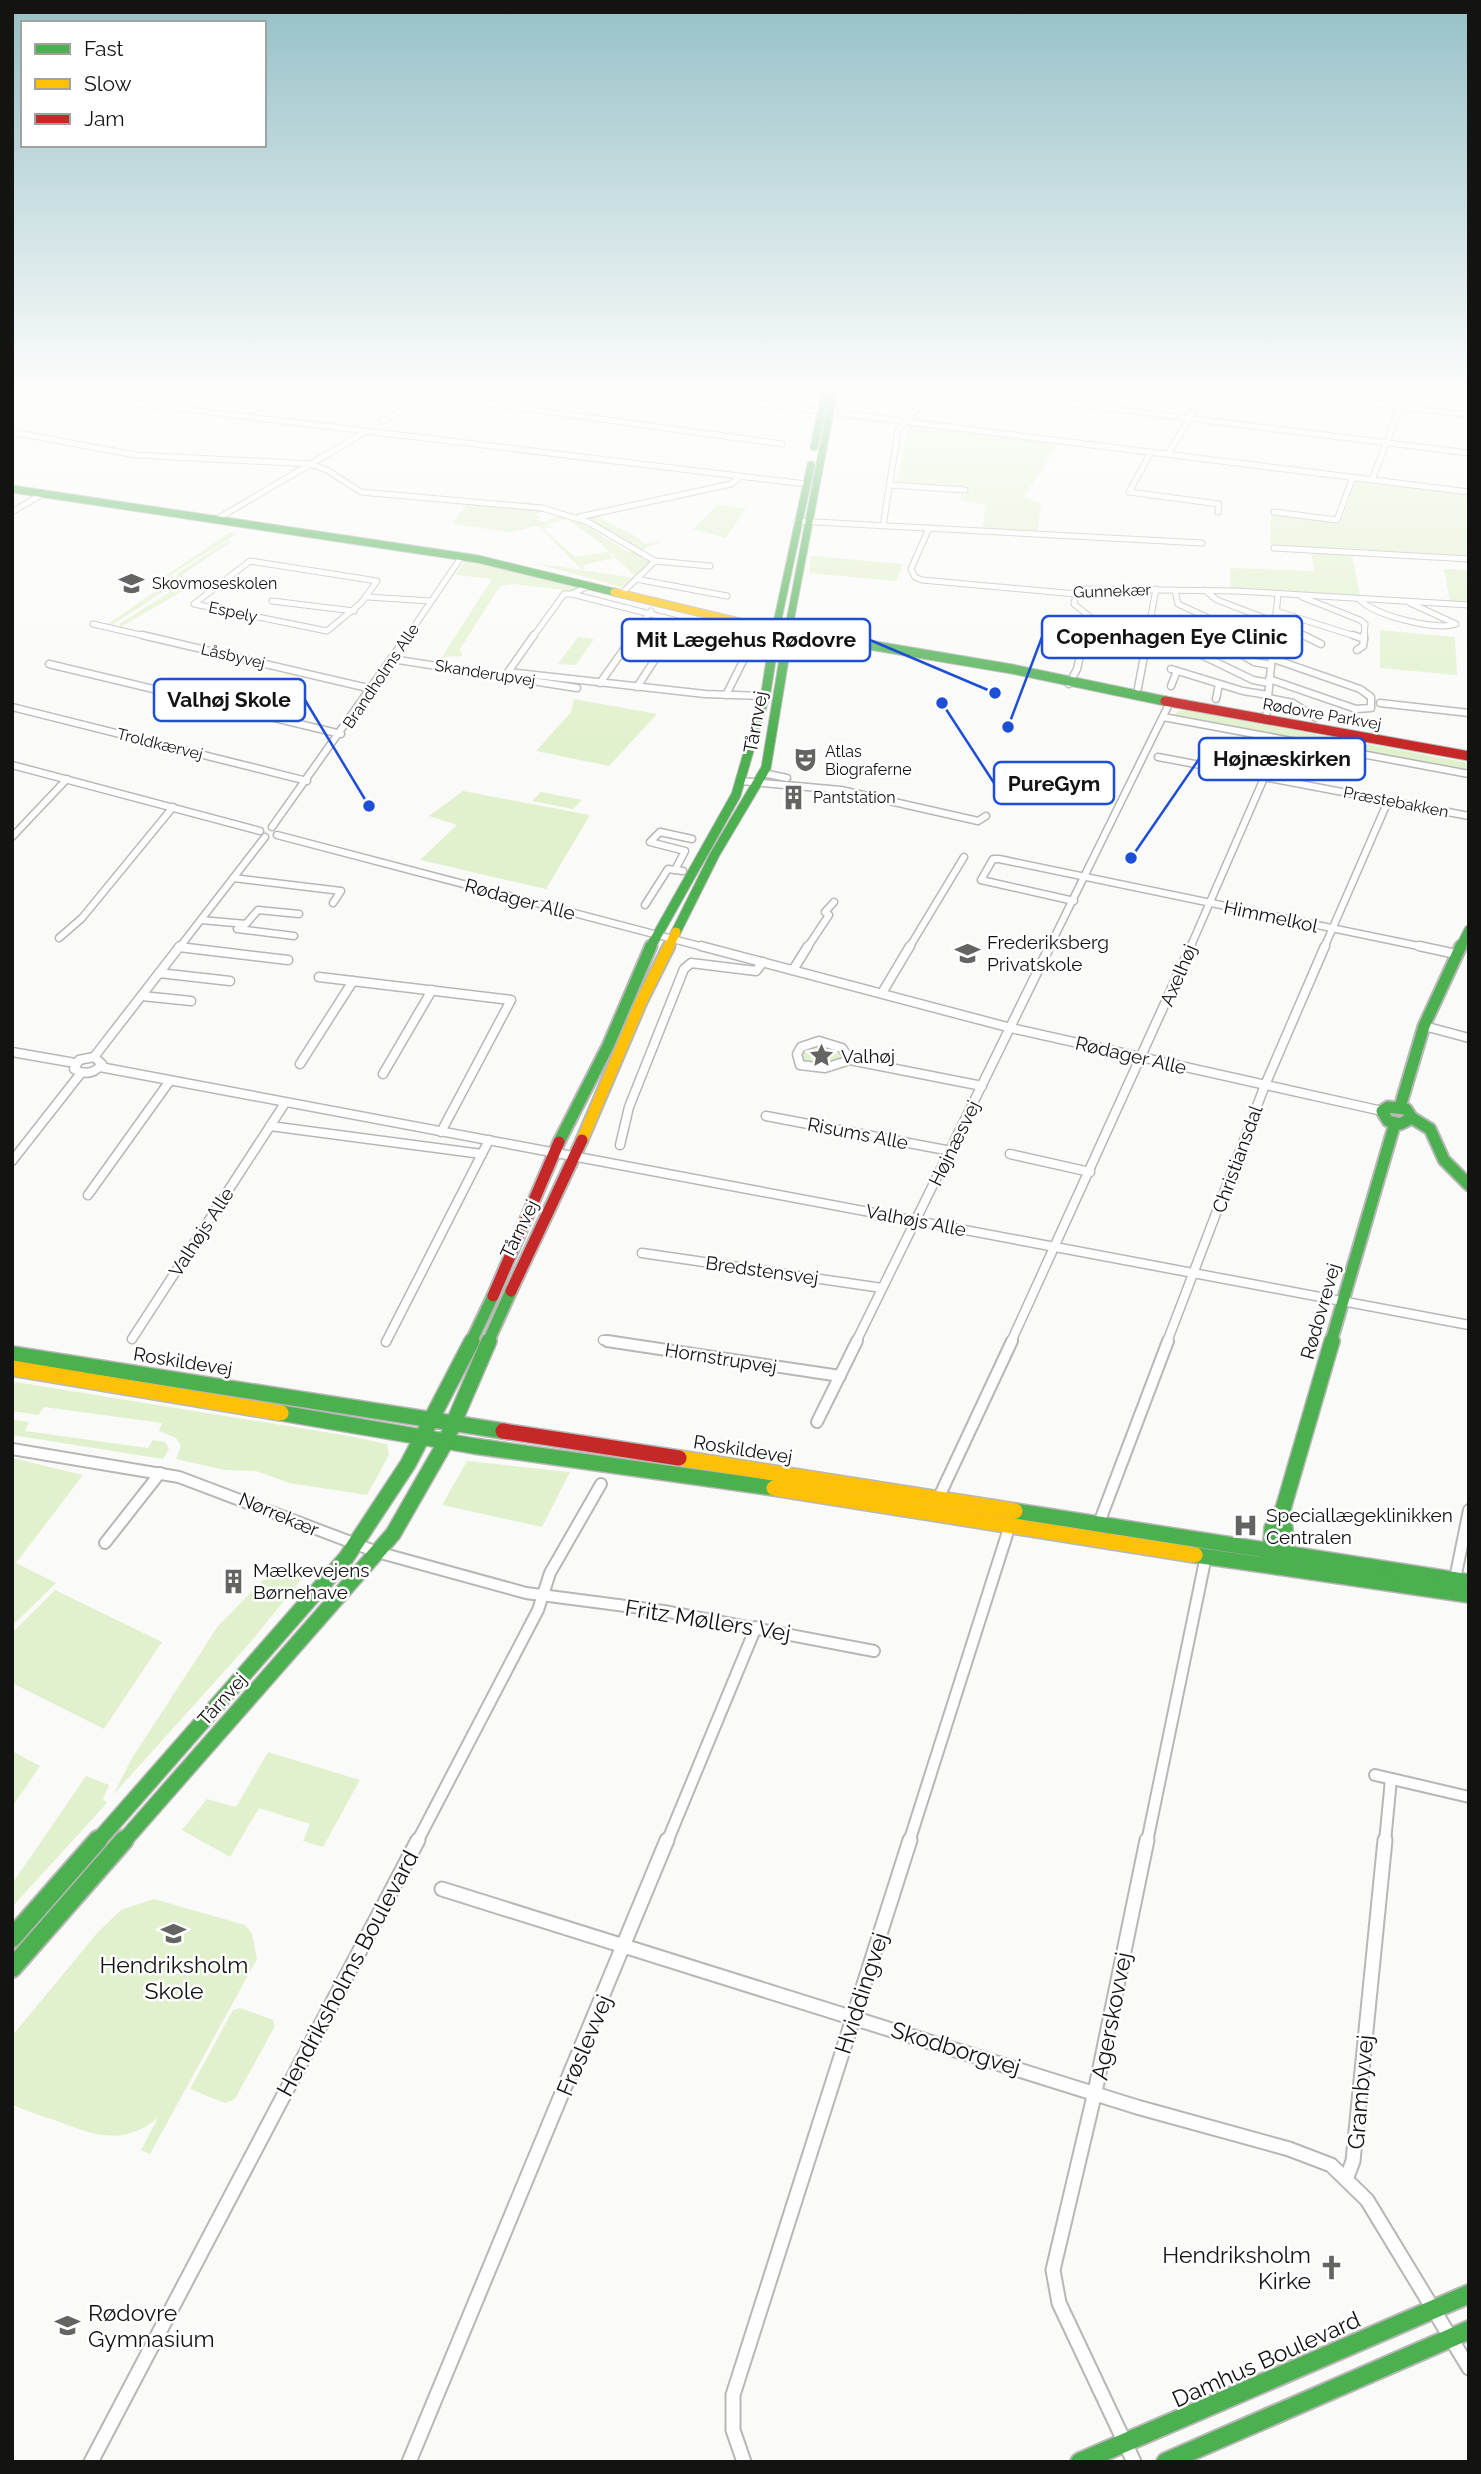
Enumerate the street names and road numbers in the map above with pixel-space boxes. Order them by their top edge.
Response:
street label: Gunnekær [1073,580,1152,602]
street label: Espely [207,598,259,627]
street label: Brandholms Alle [339,620,423,732]
street label: Låsbyvej [199,639,267,673]
street label: Skanderupvej [433,656,537,690]
street label: Tårnvej [739,689,771,755]
street label: Rødovre Parkvej [1261,694,1383,734]
street label: Troldkærvej [115,724,205,764]
street label: Præstebakken [1342,783,1450,821]
street label: Rødager Alle [462,874,578,924]
street label: Himmelkol [1222,895,1321,937]
street label: Axelhøj [1155,941,1201,1009]
street label: Rødager Alle [1073,1032,1189,1078]
street label: Højnæsvej [924,1097,984,1189]
street label: Christiansdal [1207,1102,1267,1216]
street label: Risums Alle [806,1112,910,1154]
street label: Valhøjs Alle [164,1183,238,1281]
street label: Tårnvej [495,1196,543,1262]
street label: Valhøjs Alle [864,1199,968,1241]
street label: Bredstensvej [704,1251,820,1289]
street label: Rødovrevej [1296,1260,1344,1362]
street label: Hornstrupvej [663,1338,779,1378]
street label: Roskildevej [132,1342,234,1380]
street label: Roskildevej [692,1430,794,1468]
street label: Nørrekær [236,1487,322,1541]
street label: Fritz Møllers Vej [623,1594,793,1646]
street label: Tårnvej [193,1668,251,1730]
street label: Hendriksholms Boulevard [271,1845,423,2101]
street label: Hviddingvej [829,1929,893,2057]
street label: Agerskovvej [1085,1950,1137,2082]
street label: Frøslevvej [551,1990,617,2100]
street label: Skodborgvej [888,2016,1024,2080]
street label: Grambyvej [1342,2034,1378,2150]
street label: Damhus Boulevard [1168,2305,1364,2413]

